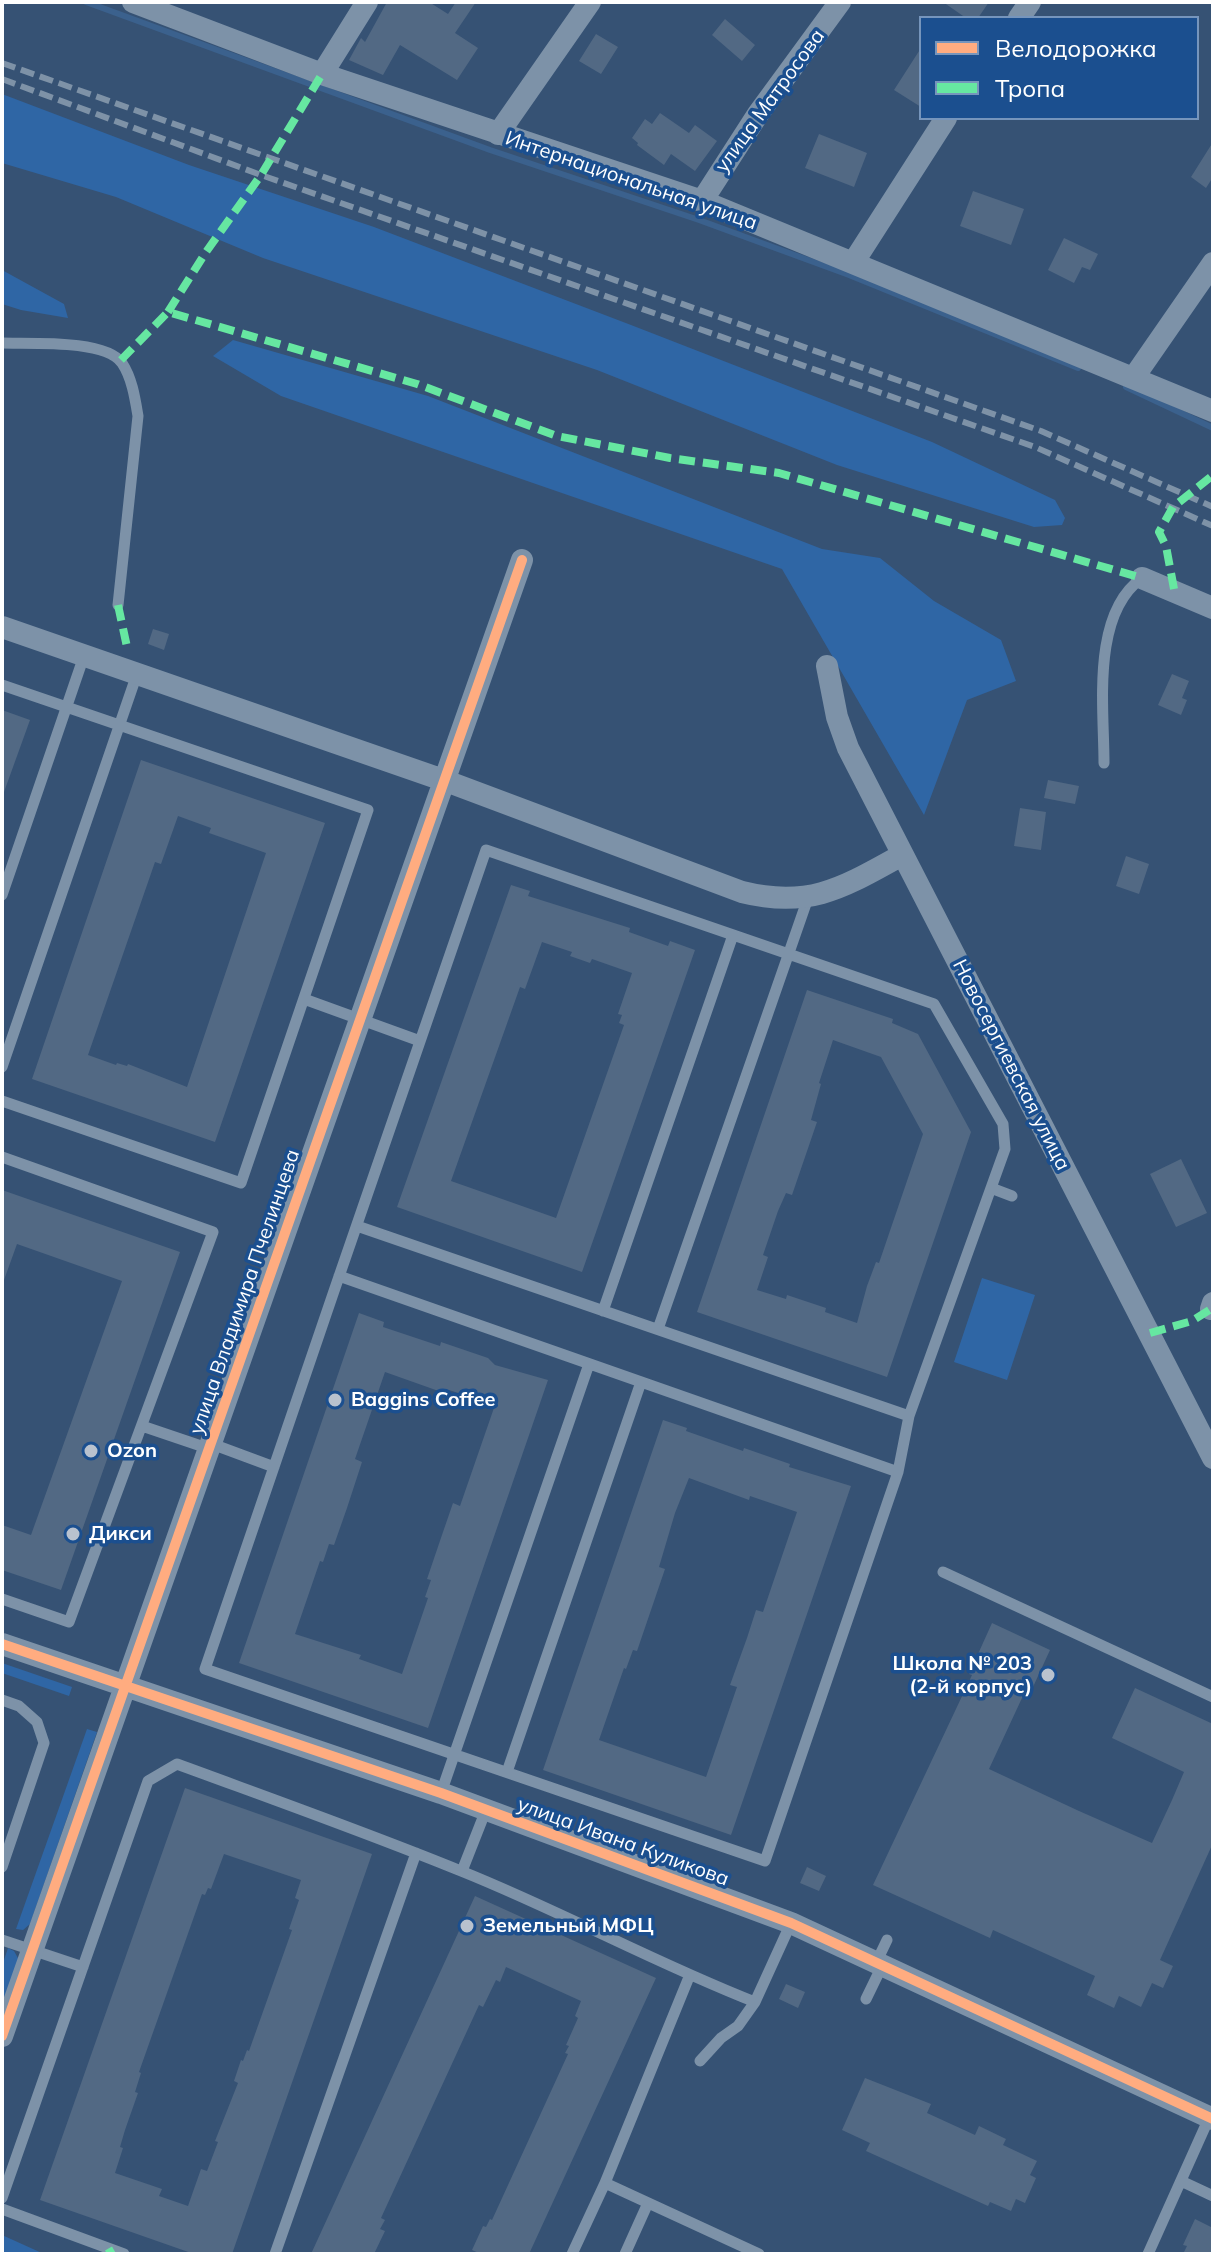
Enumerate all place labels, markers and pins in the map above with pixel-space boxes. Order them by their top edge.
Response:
place label: Baggins Coffee [351,1388,496,1412]
marker: Baggins Coffee [326,1391,344,1409]
place label: Ozon [107,1439,157,1463]
marker: Ozon [82,1442,100,1460]
place label: Дикси [89,1522,152,1546]
marker: Дикси [64,1525,82,1543]
place label: Школа № 203 (2-й корпус) [893,1652,1032,1699]
marker: Школа № 203 (2-й корпус) [1039,1666,1057,1684]
place label: Земельный МФЦ [483,1914,654,1938]
marker: Земельный МФЦ [458,1917,476,1935]

